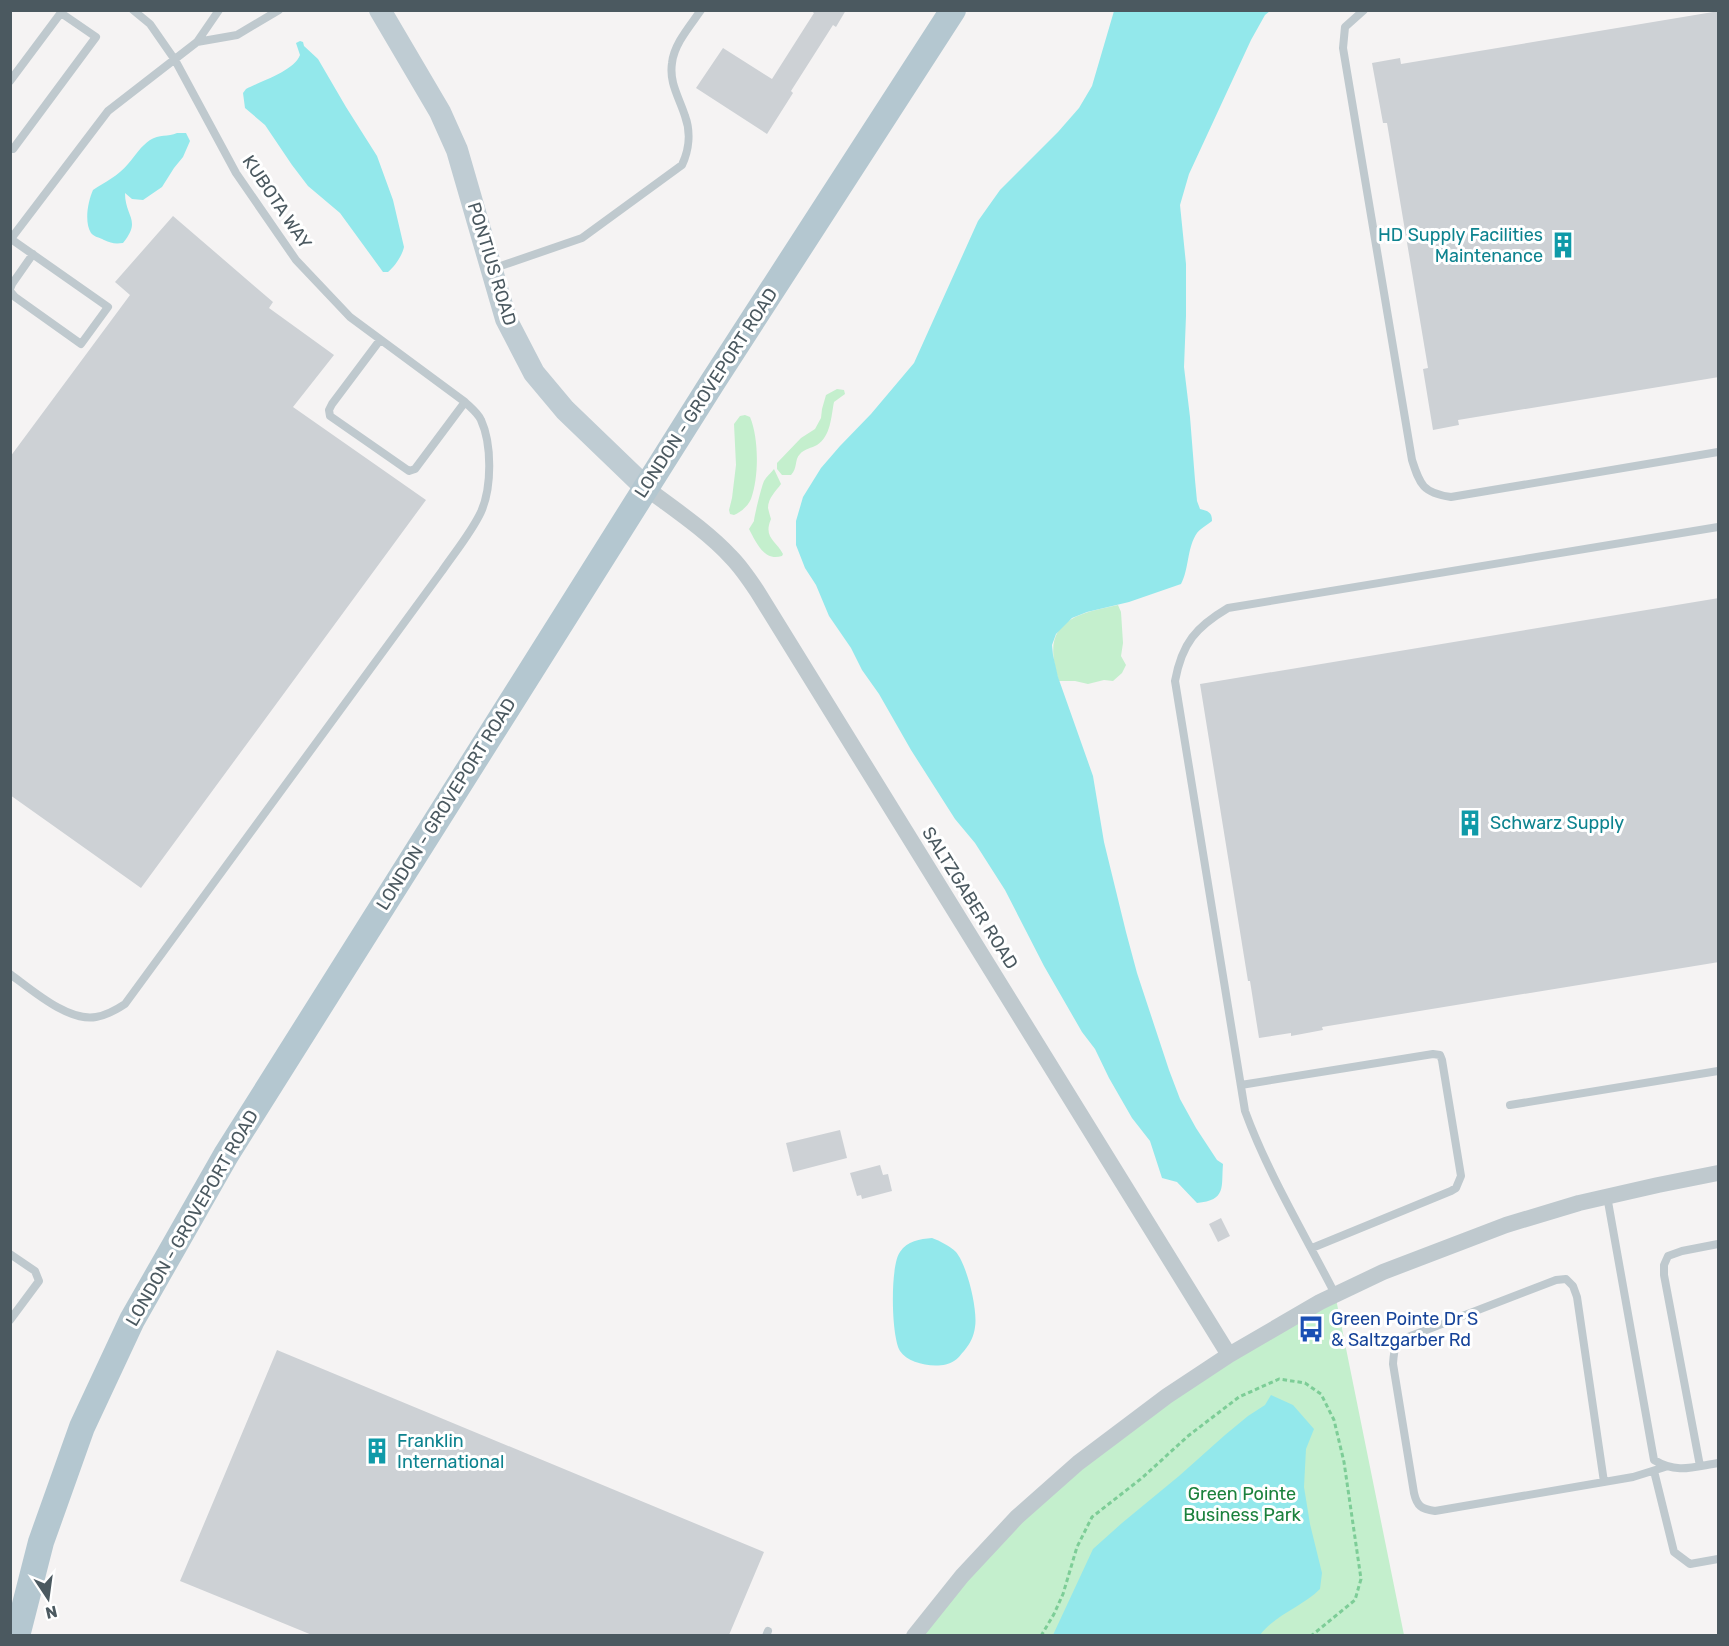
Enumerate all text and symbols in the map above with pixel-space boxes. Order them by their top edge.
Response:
street label: KUBOTA WAY [238,151,317,253]
street label: PONTIUS ROAD [463,200,521,328]
place label: HD Supply Facilities Maintenance [1378,224,1543,267]
building icon: HD Supply Facilities Maintenance [1548,230,1578,260]
street label: LONDON - GROVEPORT ROAD [630,284,782,502]
street label: LONDON - GROVEPORT ROAD [372,694,520,914]
building icon: Schwarz Supply [1455,808,1485,838]
place label: Schwarz Supply [1490,812,1624,834]
street label: SALTZGABER ROAD [917,823,1023,973]
street label: LONDON - GROVEPORT ROAD [121,1106,263,1330]
place label: Green Pointe Dr S & Saltzgarber Rd [1331,1308,1478,1351]
bus stop icon: Green Pointe Dr S & Saltzgarber Rd [1296,1314,1326,1344]
place label: Franklin International [397,1430,504,1473]
building icon: Franklin International [362,1436,392,1466]
park label: Green Pointe Business Park [1183,1483,1302,1526]
north arrow [18,1568,78,1628]
text: N [44,1602,59,1623]

